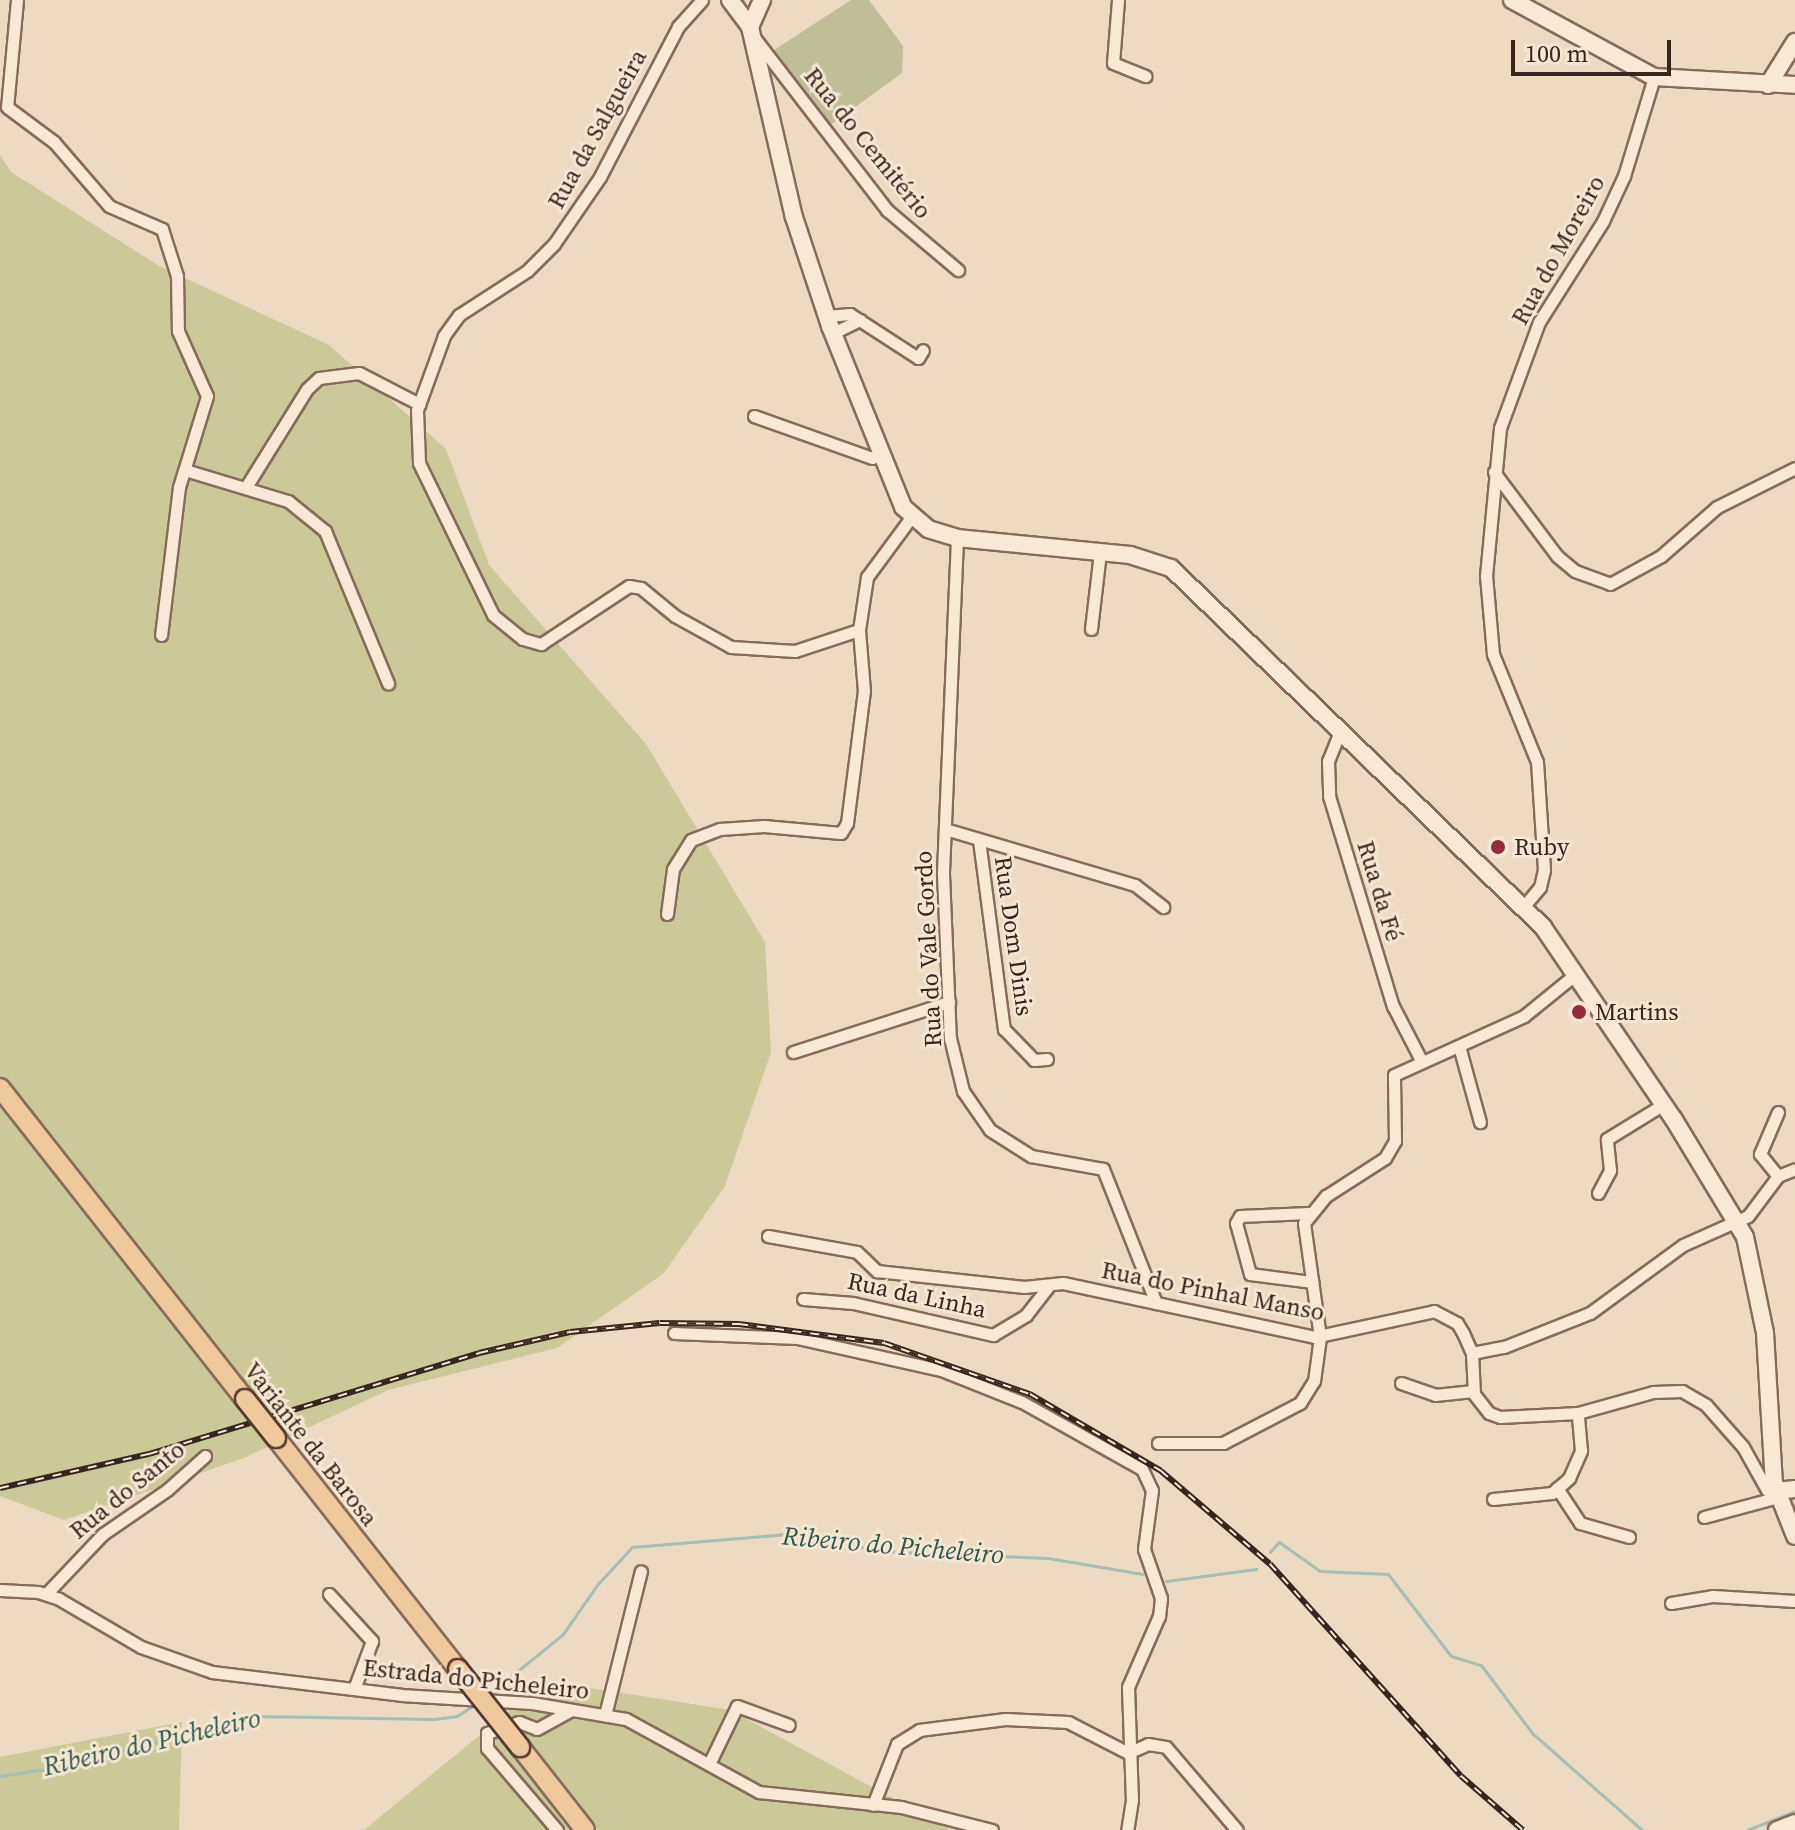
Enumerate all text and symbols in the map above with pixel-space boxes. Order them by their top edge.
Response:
scale bar [1515,24,1675,74]
text: 100 m [1525,37,1588,70]
street label: Rua da Salgueira [541,44,653,214]
street label: Rua do Cemitério [798,62,938,224]
street label: Rua do Moreiro [1505,170,1611,330]
place label: Ruby [1514,833,1569,861]
street label: Rua da Fé [1351,837,1409,945]
marker: Ruby [1489,838,1507,856]
street label: Rua do Vale Gordo [908,850,948,1048]
street label: Rua Dom Dinis [989,854,1039,1018]
place label: Martins [1595,998,1679,1026]
marker: Martins [1570,1003,1588,1021]
street label: Rua do Pinhal Manso [1099,1255,1327,1327]
street label: Rua da Linha [845,1266,989,1324]
street label: Variante da Barosa [238,1356,384,1532]
street label: Rua do Santo [64,1435,190,1545]
water label: Ribeiro do Picheleiro [781,1521,1005,1571]
street label: Estrada do Picheleiro [361,1653,591,1705]
water label: Ribeiro do Picheleiro [40,1703,264,1783]

